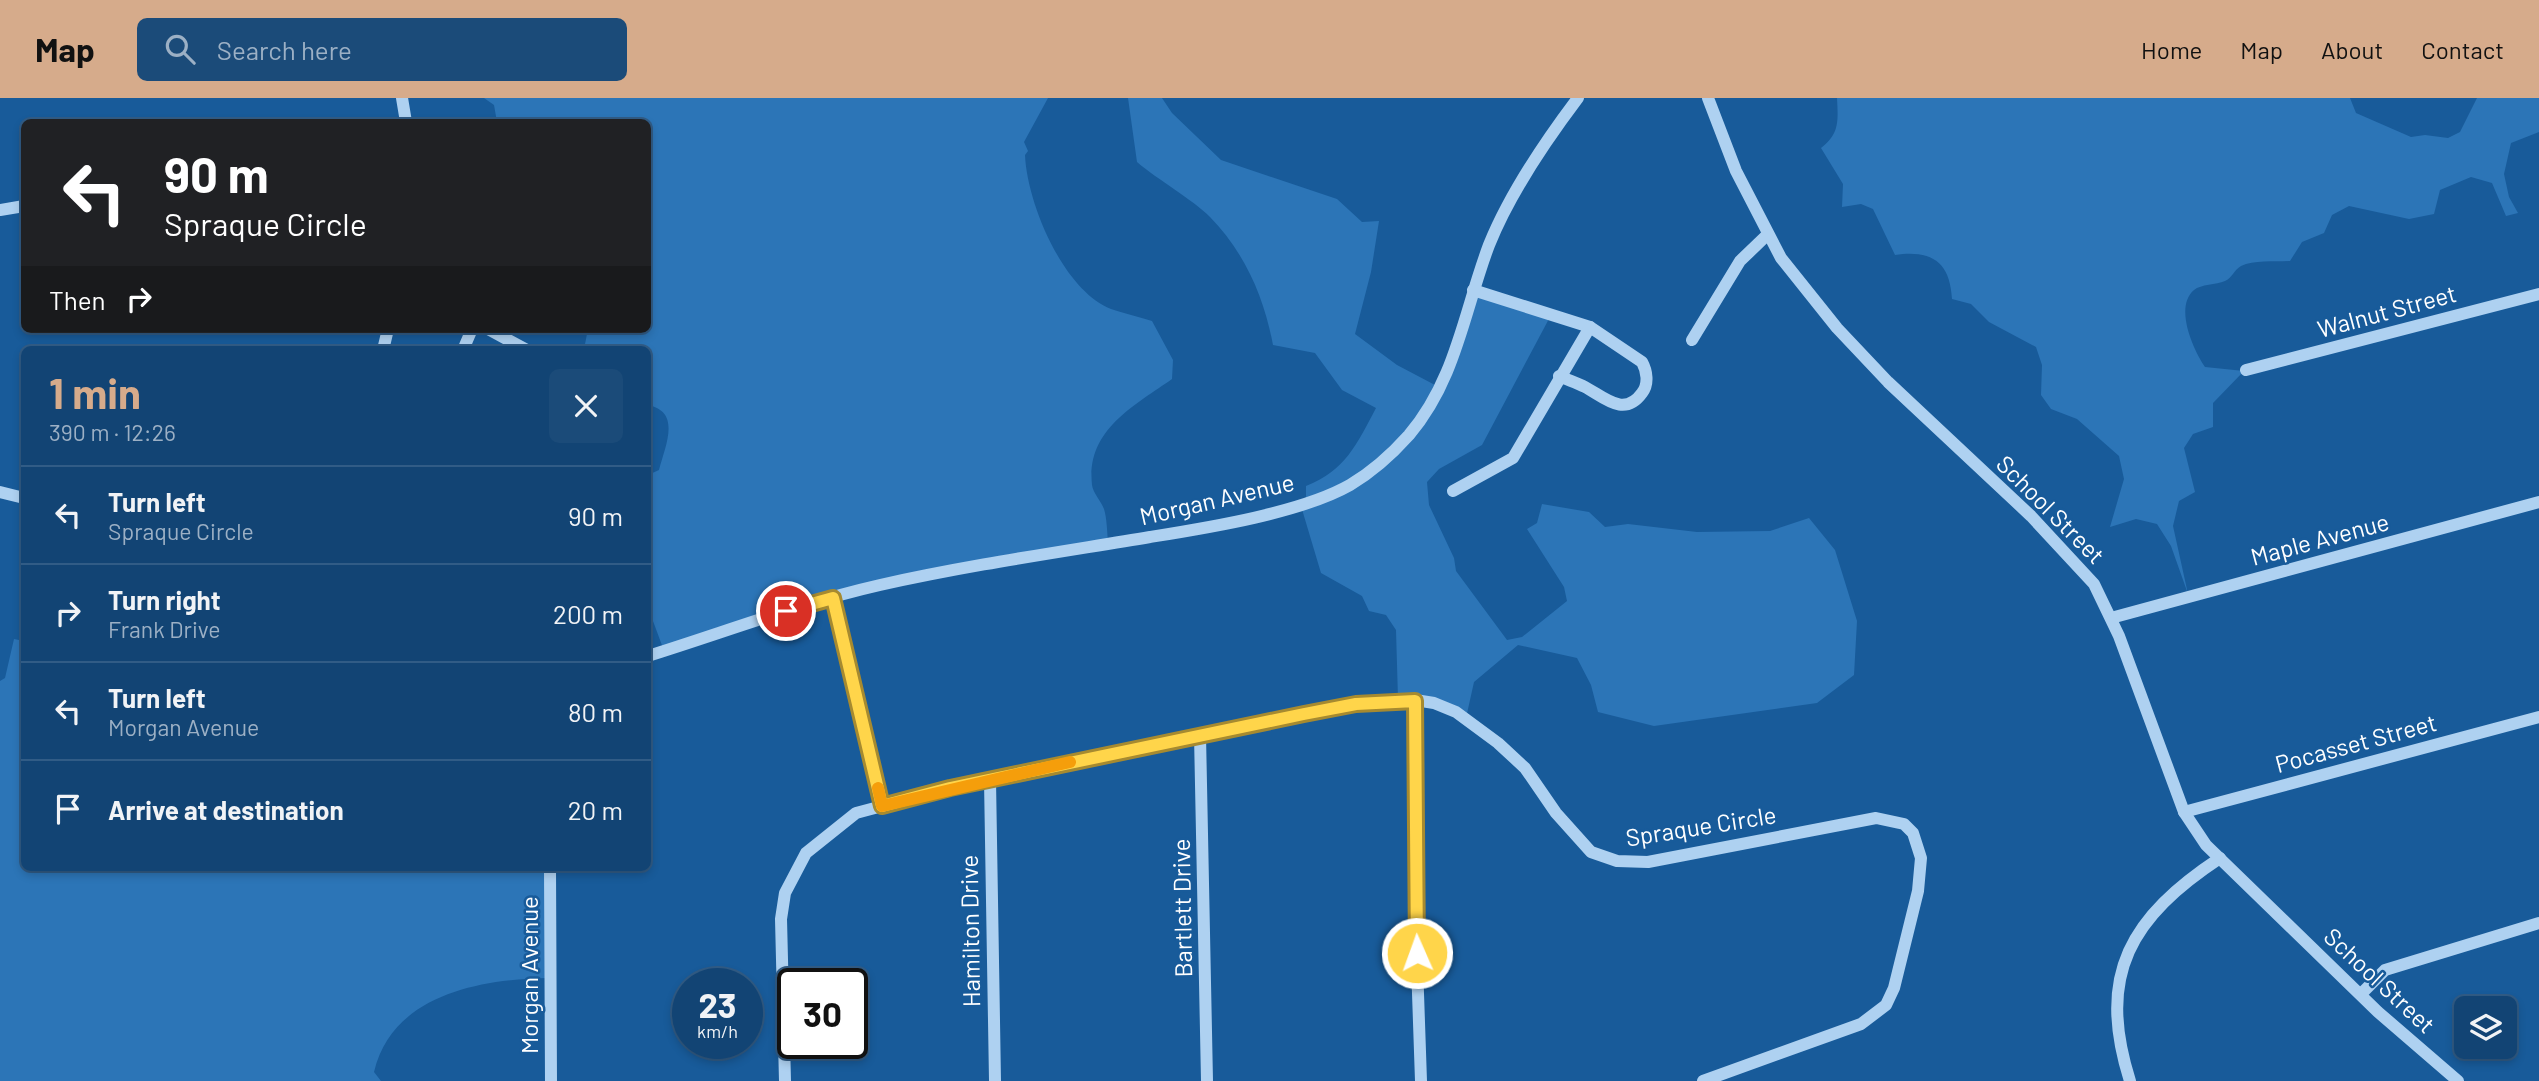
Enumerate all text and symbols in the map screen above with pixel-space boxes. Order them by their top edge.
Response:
search box [137,18,627,81]
text: Map [35,29,95,69]
icon: search [161,30,199,68]
text: Search here [217,34,352,65]
text: Home [2141,35,2202,64]
text: Map [2240,35,2283,64]
text: About [2321,35,2383,64]
text: Contact [2421,35,2504,64]
text: 90 m [164,144,269,203]
icon: left [49,147,140,238]
text: Spraque Circle [164,204,367,242]
street label: Walnut Street [2314,278,2459,343]
icon: right [120,280,158,318]
text: Then [49,284,106,315]
text: 1 min [49,367,141,417]
button: close [549,369,623,443]
text: 390 m · 12:26 [49,418,176,446]
street label: School Street [1991,449,2111,569]
street label: Morgan Avenue [1137,467,1297,530]
text: Turn left [108,486,206,517]
icon: left [49,496,87,534]
text: 90 m [568,500,623,531]
street label: Maple Avenue [2247,506,2392,571]
text: Spraque Circle [108,517,254,545]
pin [756,581,816,641]
text: Turn right [108,584,221,615]
icon: arrive [767,592,805,630]
icon: right [49,594,87,632]
text: 200 m [553,598,623,629]
text: Frank Drive [108,615,221,643]
text: Turn left [108,682,206,713]
icon: left [49,692,87,730]
text: 80 m [568,696,623,727]
street label: Pocasset Street [2272,707,2440,778]
text: Morgan Avenue [108,713,259,741]
icon: arrive [49,790,87,828]
text: Arrive at destination [108,794,344,825]
text: 20 m [568,794,623,825]
street label: Spraque Circle [1623,799,1778,852]
street label: Bartlett Drive [1166,838,1197,978]
street label: Hamilton Drive [954,855,985,1007]
street label: Morgan Avenue [514,896,543,1054]
position arrow [1380,916,1454,990]
street label: School Street [2318,921,2442,1039]
speed limit sign: 30 [777,968,868,1059]
text: 23 [698,983,737,1025]
map controls [2454,996,2517,1059]
button: layers [2454,996,2517,1059]
text: km/h [697,1020,738,1042]

